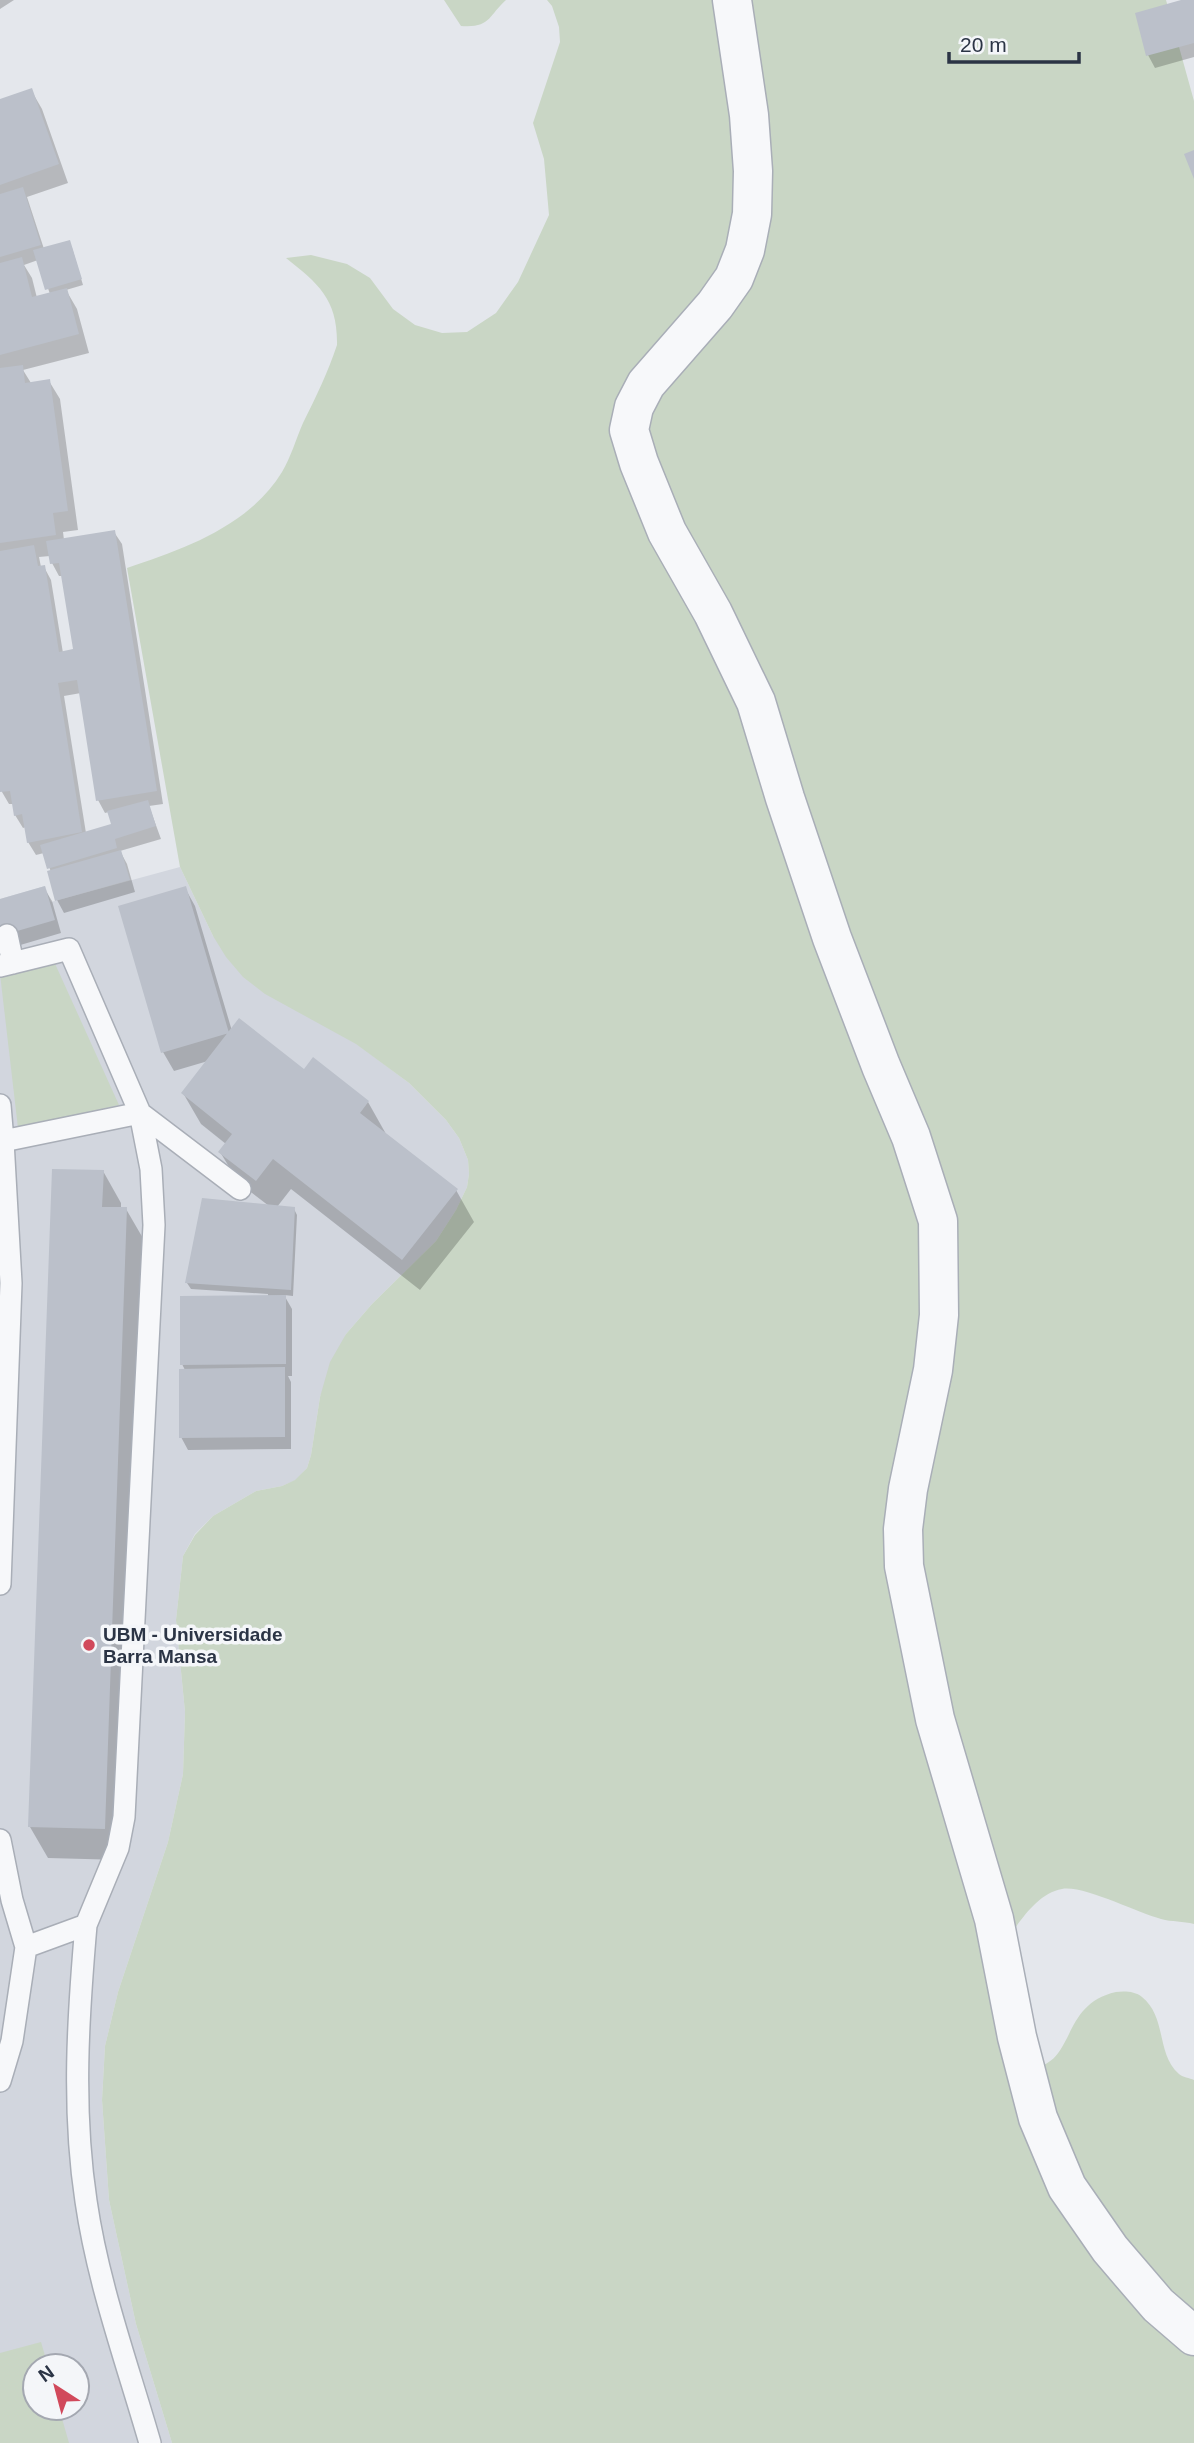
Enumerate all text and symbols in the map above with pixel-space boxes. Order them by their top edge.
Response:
scale bar [949,21,1078,65]
text: 20 m [960,33,1007,56]
place label: UBM - Universidade Barra Mansa [103,1624,282,1667]
marker: UBM - Universidade Barra Mansa [81,1637,97,1653]
north arrow [21,2352,91,2422]
text: N [35,2361,58,2386]

